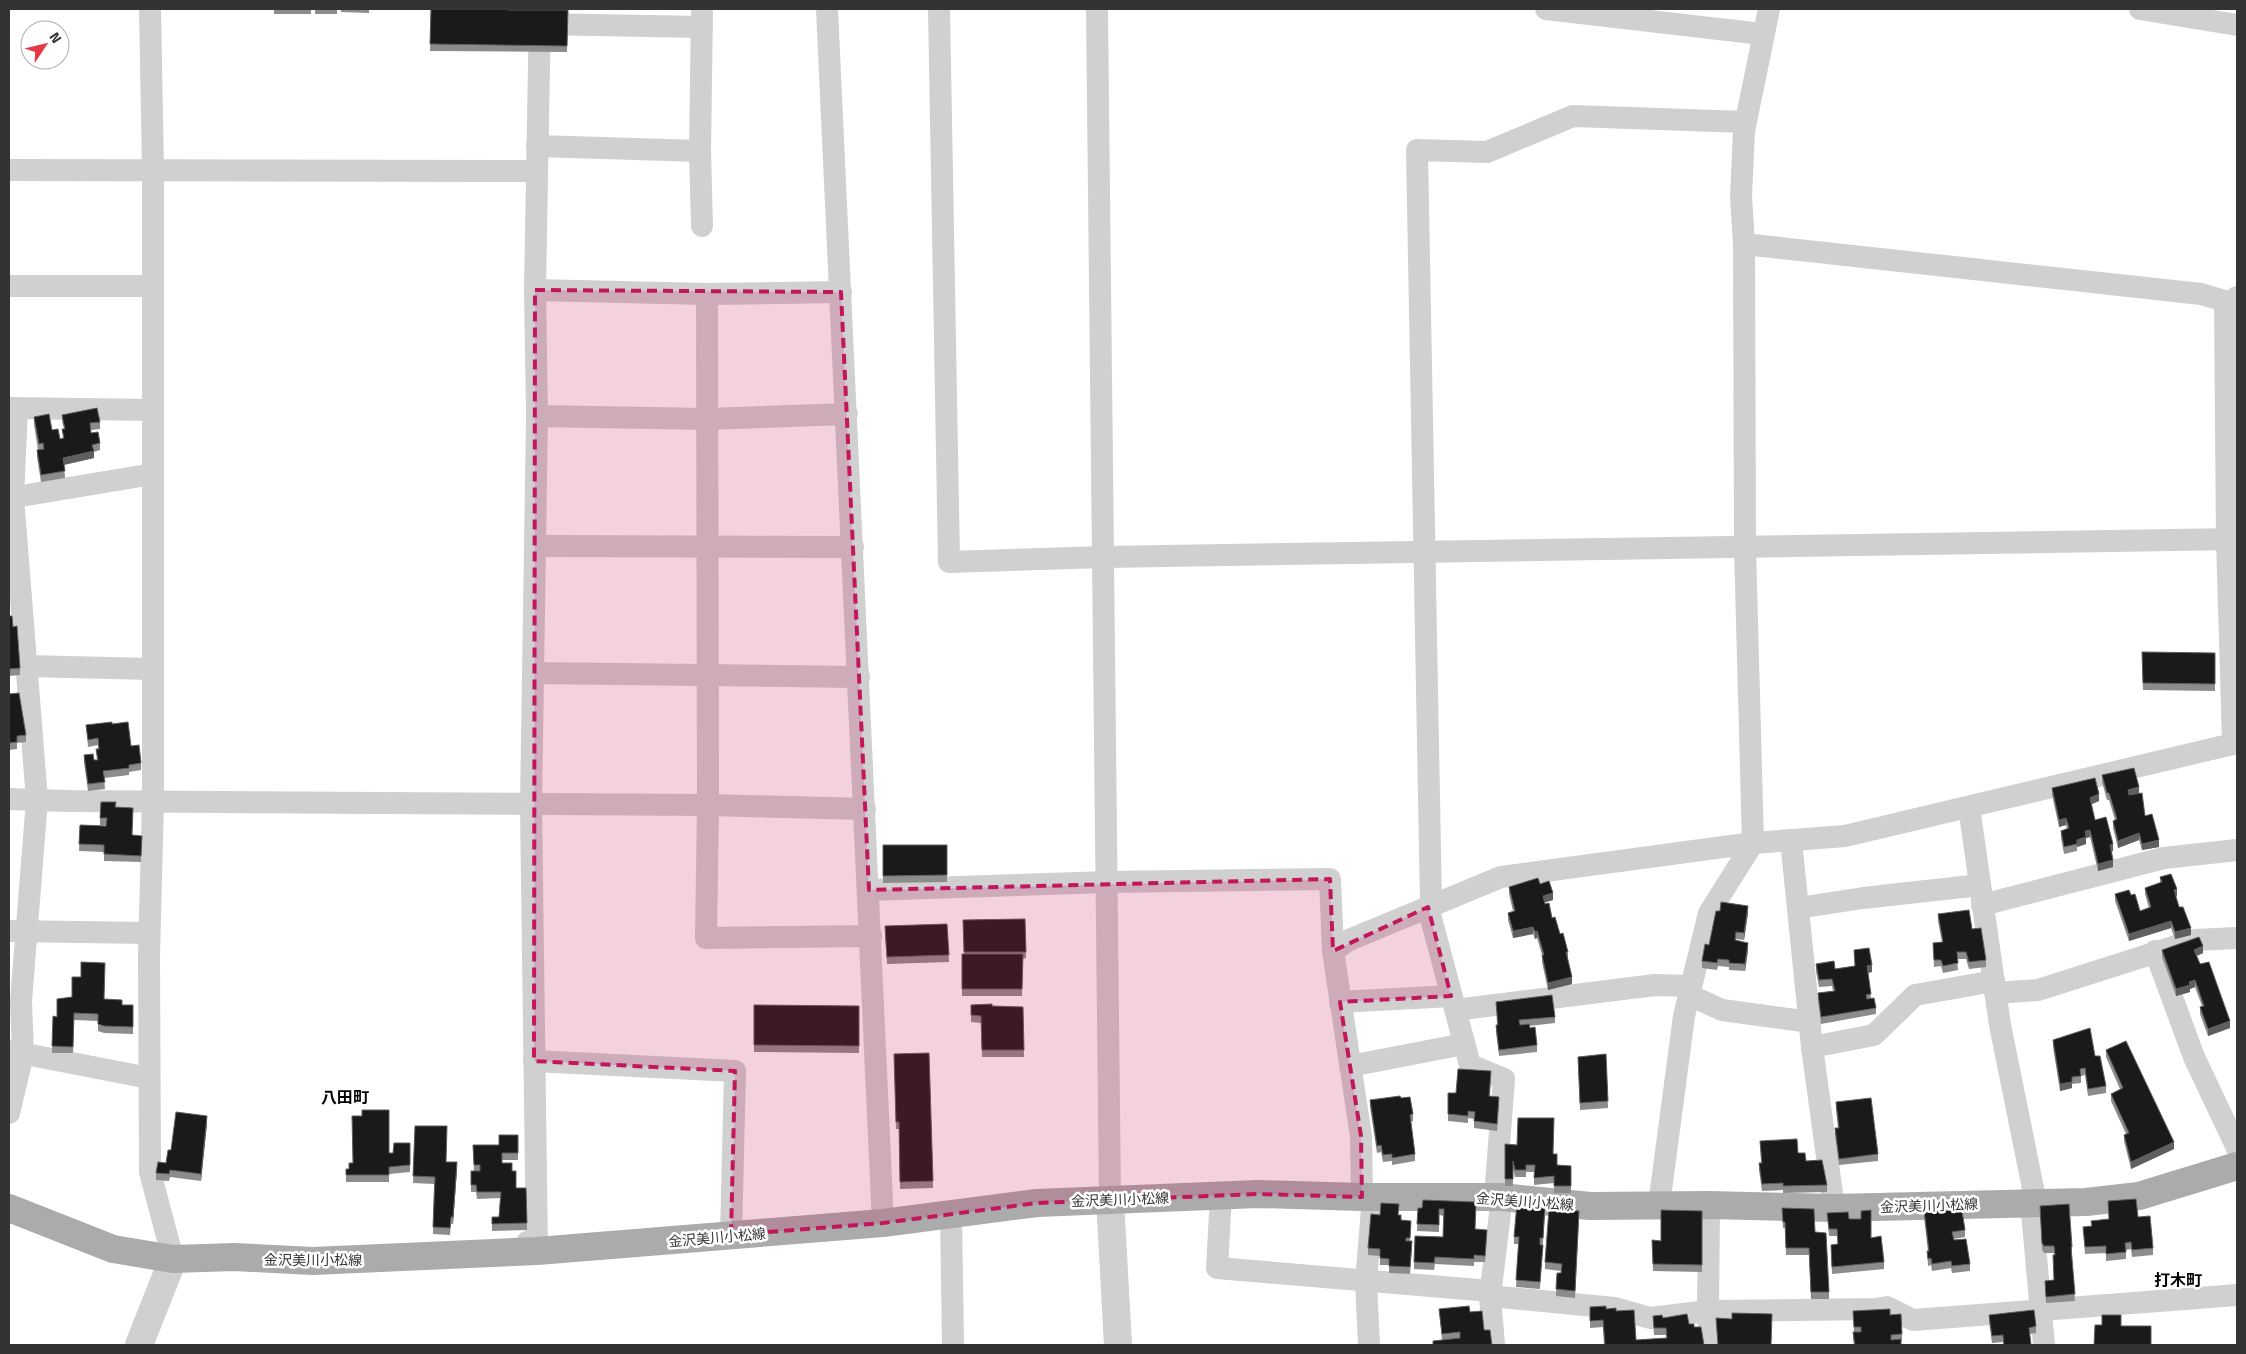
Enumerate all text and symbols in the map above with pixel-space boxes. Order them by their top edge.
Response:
north arrow [20,20,70,70]
text: N [45,27,67,47]
district label: 八田町 [321,1085,369,1109]
street label: 金沢美川小松線 [1071,1187,1169,1211]
street label: 金沢美川小松線 [1475,1187,1575,1215]
street label: 金沢美川小松線 [1880,1193,1978,1217]
street label: 金沢美川小松線 [667,1222,767,1252]
street label: 金沢美川小松線 [264,1249,362,1270]
district label: 打木町 [2154,1268,2202,1292]

